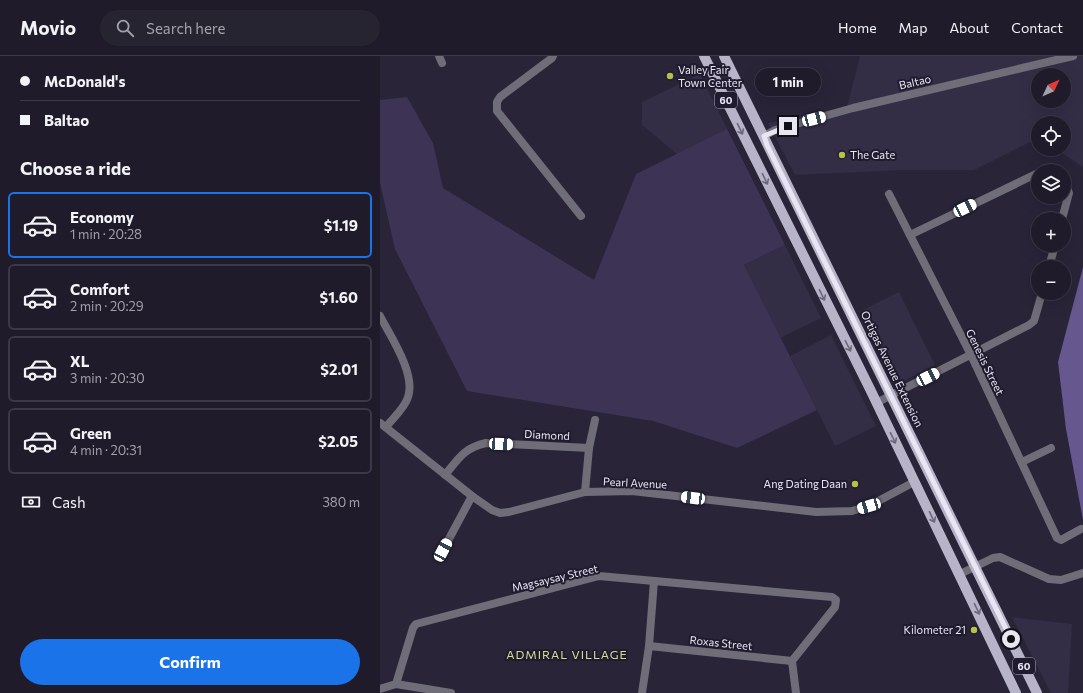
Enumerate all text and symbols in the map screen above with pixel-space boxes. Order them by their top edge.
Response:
search box [100,10,380,46]
text: Movio [20,16,76,39]
icon: search [114,17,136,39]
text: Search here [146,19,225,37]
text: Home [838,19,877,36]
text: Map [899,19,927,36]
text: About [949,19,989,36]
text: Contact [1011,19,1063,36]
place label: Valley Fair Town Center [678,63,743,89]
callout: 1 min [755,68,821,96]
north arrow [1031,68,1071,108]
map controls [1031,68,1071,300]
marker: Valley Fair Town Center [665,71,675,81]
street label: Baltao [898,71,933,91]
text: McDonald's [44,72,125,90]
text: 1 min [773,74,803,90]
road number: 60 [715,92,737,108]
car [801,110,827,128]
text: Baltao [44,111,89,129]
button: locate [1031,116,1071,156]
route end [779,117,797,135]
one-way arrow [737,122,744,134]
place label: The Gate [850,148,896,161]
marker: The Gate [837,150,847,160]
text: Choose a ride [20,157,131,179]
button: layers [1031,164,1071,204]
one-way arrow [762,173,769,185]
car [952,197,978,219]
icon: car [22,207,58,243]
text: Economy [70,208,134,226]
button: + [1031,212,1071,252]
text: $1.19 [324,216,358,234]
text: 1 min · 20:28 [70,226,142,242]
button: − [1031,260,1071,300]
icon: car [22,279,58,315]
text: Comfort [70,280,130,298]
text: $1.60 [320,288,358,306]
one-way arrow [819,289,827,301]
text: 2 min · 20:29 [70,298,144,314]
street label: Ortigas Avenue Extension [859,308,926,429]
street label: Genesis Street [964,327,1007,397]
one-way arrow [845,340,852,352]
icon: car [22,351,58,387]
text: XL [70,352,89,370]
text: $2.01 [320,360,358,378]
car [915,366,941,388]
text: 3 min · 20:30 [70,370,145,386]
icon: car [22,423,58,459]
text: Green [70,424,111,442]
street label: Diamond [524,427,570,442]
text: $2.05 [318,432,358,450]
one-way arrow [890,432,897,444]
car [489,437,513,451]
text: 4 min · 20:31 [70,442,142,458]
street label: Pearl Avenue [603,474,668,491]
place label: Ang Dating Daan [764,477,847,490]
marker: Ang Dating Daan [850,479,860,489]
icon: cash [20,491,42,513]
car [680,491,706,505]
text: Cash [52,493,86,511]
text: 380 m [322,494,360,510]
car [856,497,882,515]
one-way arrow [929,511,936,523]
car [432,537,454,563]
street label: Magsaysay Street [511,561,600,594]
one-way arrow [974,603,981,615]
place label: Kilometer 21 [904,623,966,636]
marker: Kilometer 21 [969,625,979,635]
route start [1002,630,1020,648]
street label: Roxas Street [689,633,754,652]
button: Confirm [20,639,360,685]
district label: ADMIRAL VILLAGE [506,647,628,661]
road number: 60 [1013,658,1035,674]

